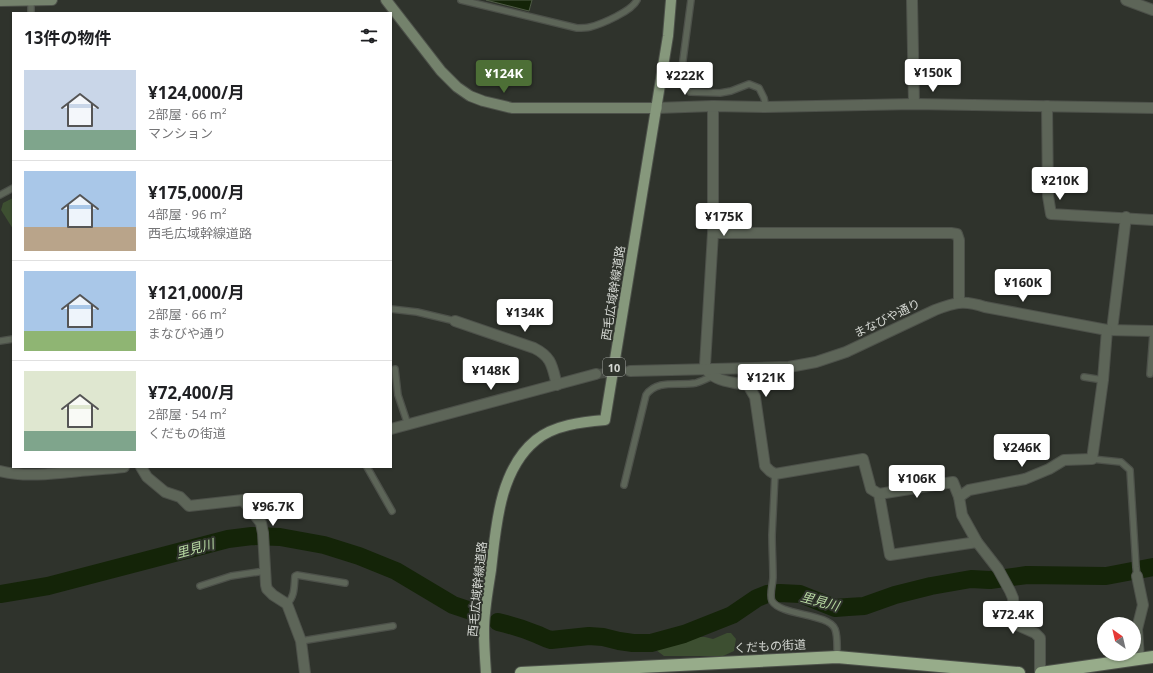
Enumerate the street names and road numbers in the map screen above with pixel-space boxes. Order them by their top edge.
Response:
street label: 西毛広域幹線道路 [597,244,629,342]
street label: まなびや通り [851,295,923,341]
road number: 10 [603,358,625,376]
street label: 西毛広域幹線道路 [464,540,490,638]
street label: くだもの街道 [734,636,806,656]

